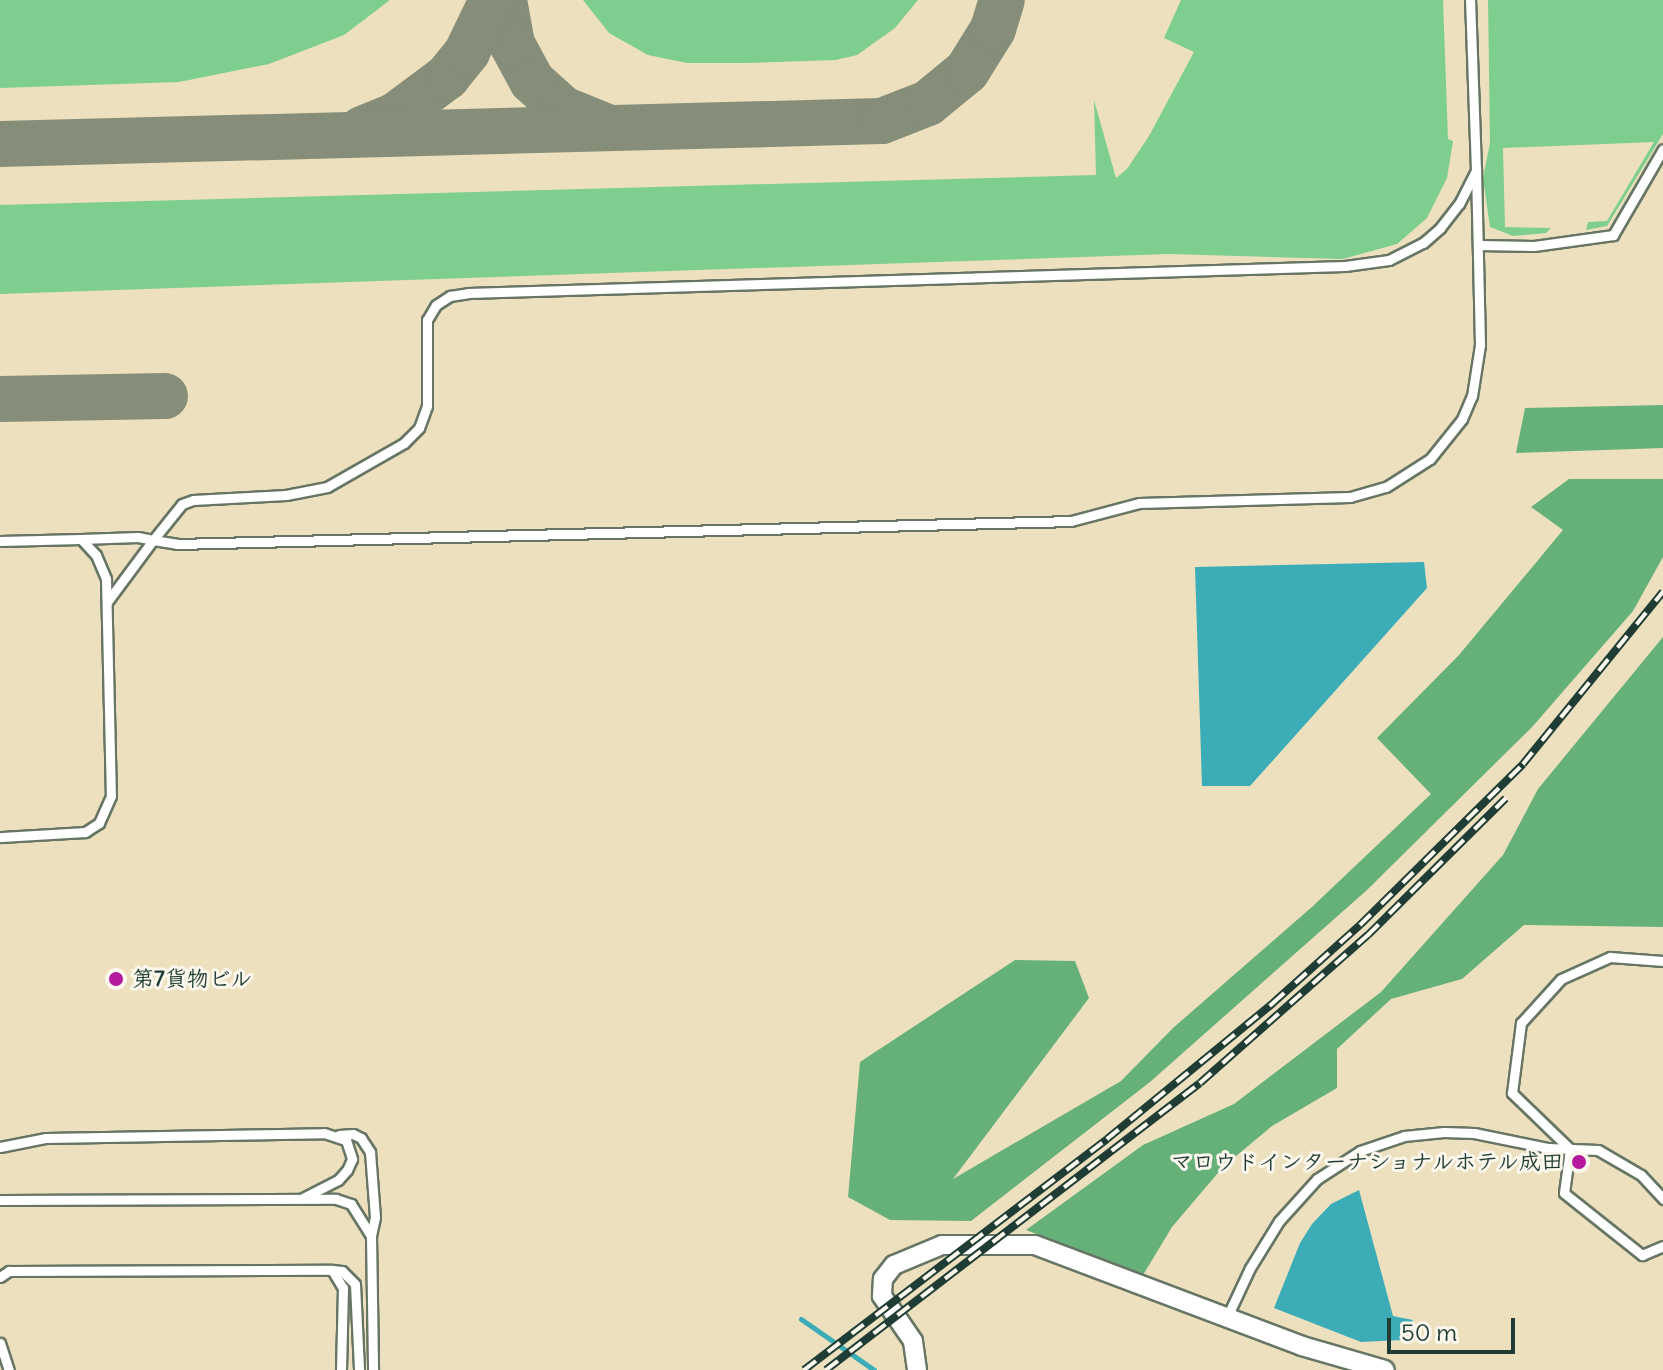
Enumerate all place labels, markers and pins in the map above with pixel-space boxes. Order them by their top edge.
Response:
place label: 第7貨物ビル [132,966,253,992]
marker: 第7貨物ビル [107,970,125,988]
place label: マロウドインターナショナルホテル成田 [1167,1149,1563,1175]
marker: マロウドインターナショナルホテル成田 [1570,1153,1588,1171]

